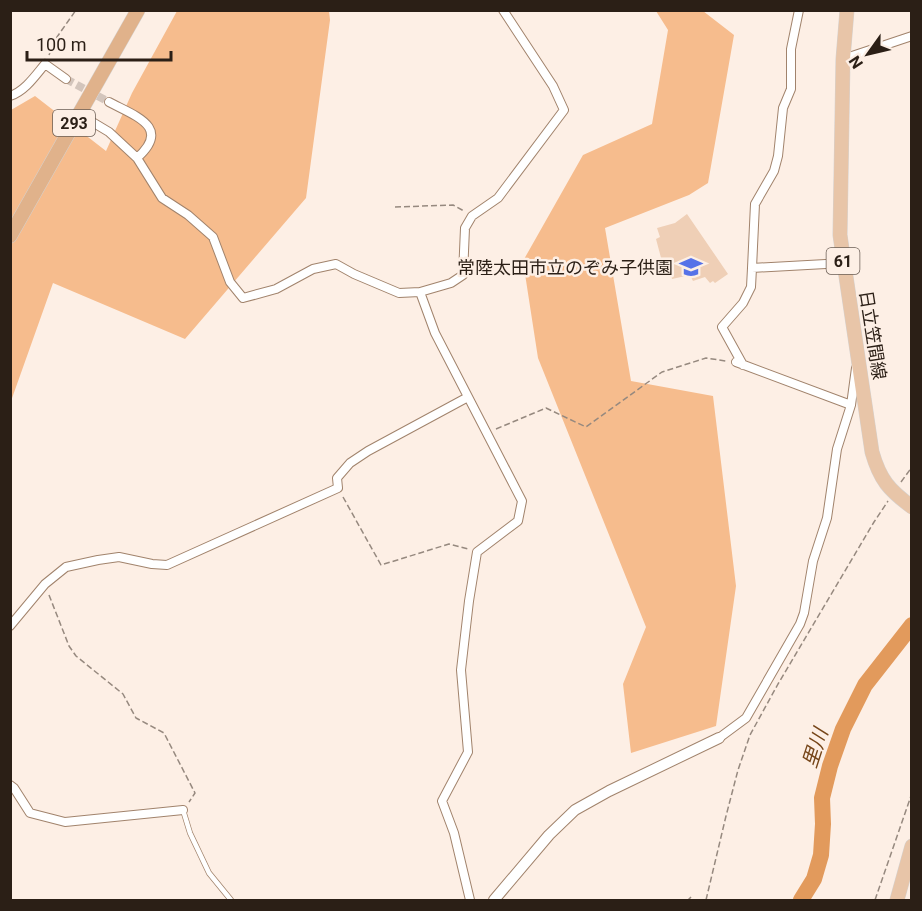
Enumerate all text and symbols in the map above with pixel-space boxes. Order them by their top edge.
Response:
scale bar [27,24,171,62]
north arrow [838,24,898,84]
text: 100 m [36,34,87,55]
text: N [845,52,867,72]
road number: 293 [53,110,95,136]
road number: 61 [826,248,860,274]
school or university icon: 常陸太田市立のぞみ子供園 [678,254,704,280]
place label: 常陸太田市立のぞみ子供園 [457,257,673,278]
street label: 日立笠間線 [856,289,890,381]
water label: 里川 [797,723,833,771]

